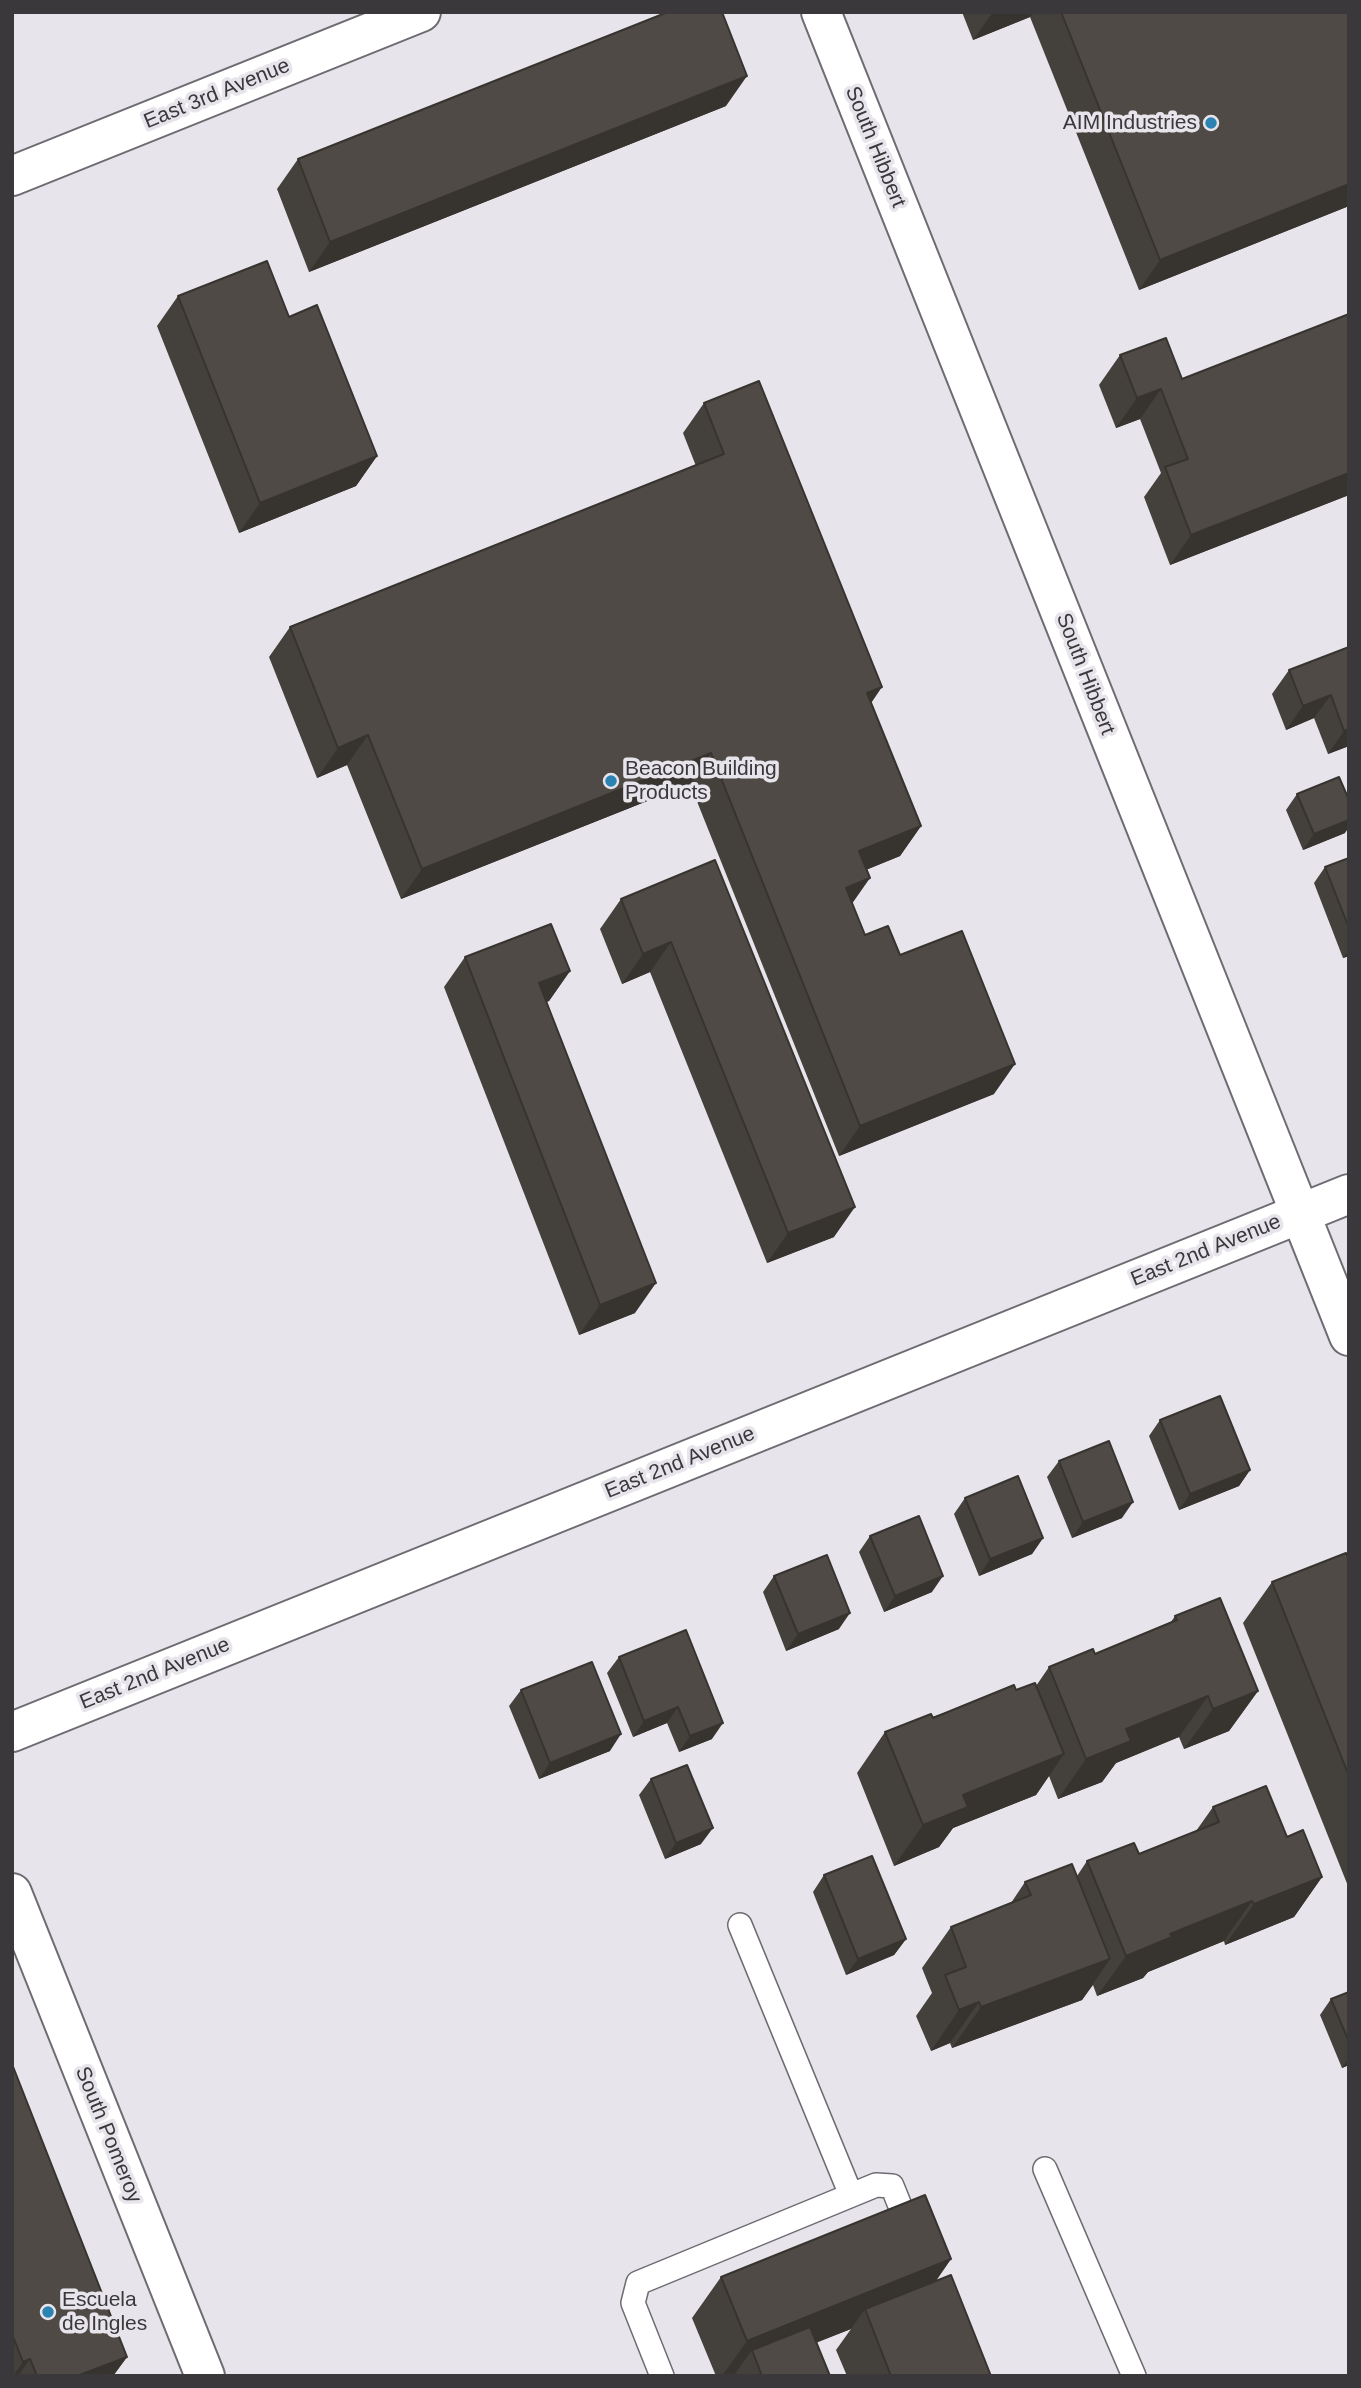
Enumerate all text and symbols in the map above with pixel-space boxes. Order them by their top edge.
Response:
street label: East 3rd Avenue [140,53,294,135]
street label: South Hibbert [839,83,911,211]
place label: AIM Industries [1063,110,1197,136]
marker: AIM Industries [1203,115,1219,131]
street label: South Hibbert [1050,610,1120,738]
place label: Beacon Building Products [625,756,777,806]
marker: Beacon Building Products [603,773,619,789]
street label: East 2nd Avenue [1127,1209,1285,1293]
street label: East 2nd Avenue [601,1421,759,1505]
street label: East 2nd Avenue [76,1632,234,1716]
street label: South Pomeroy [69,2063,147,2207]
place label: Escuela de Ingles [62,2287,147,2337]
marker: Escuela de Ingles [40,2304,56,2320]

